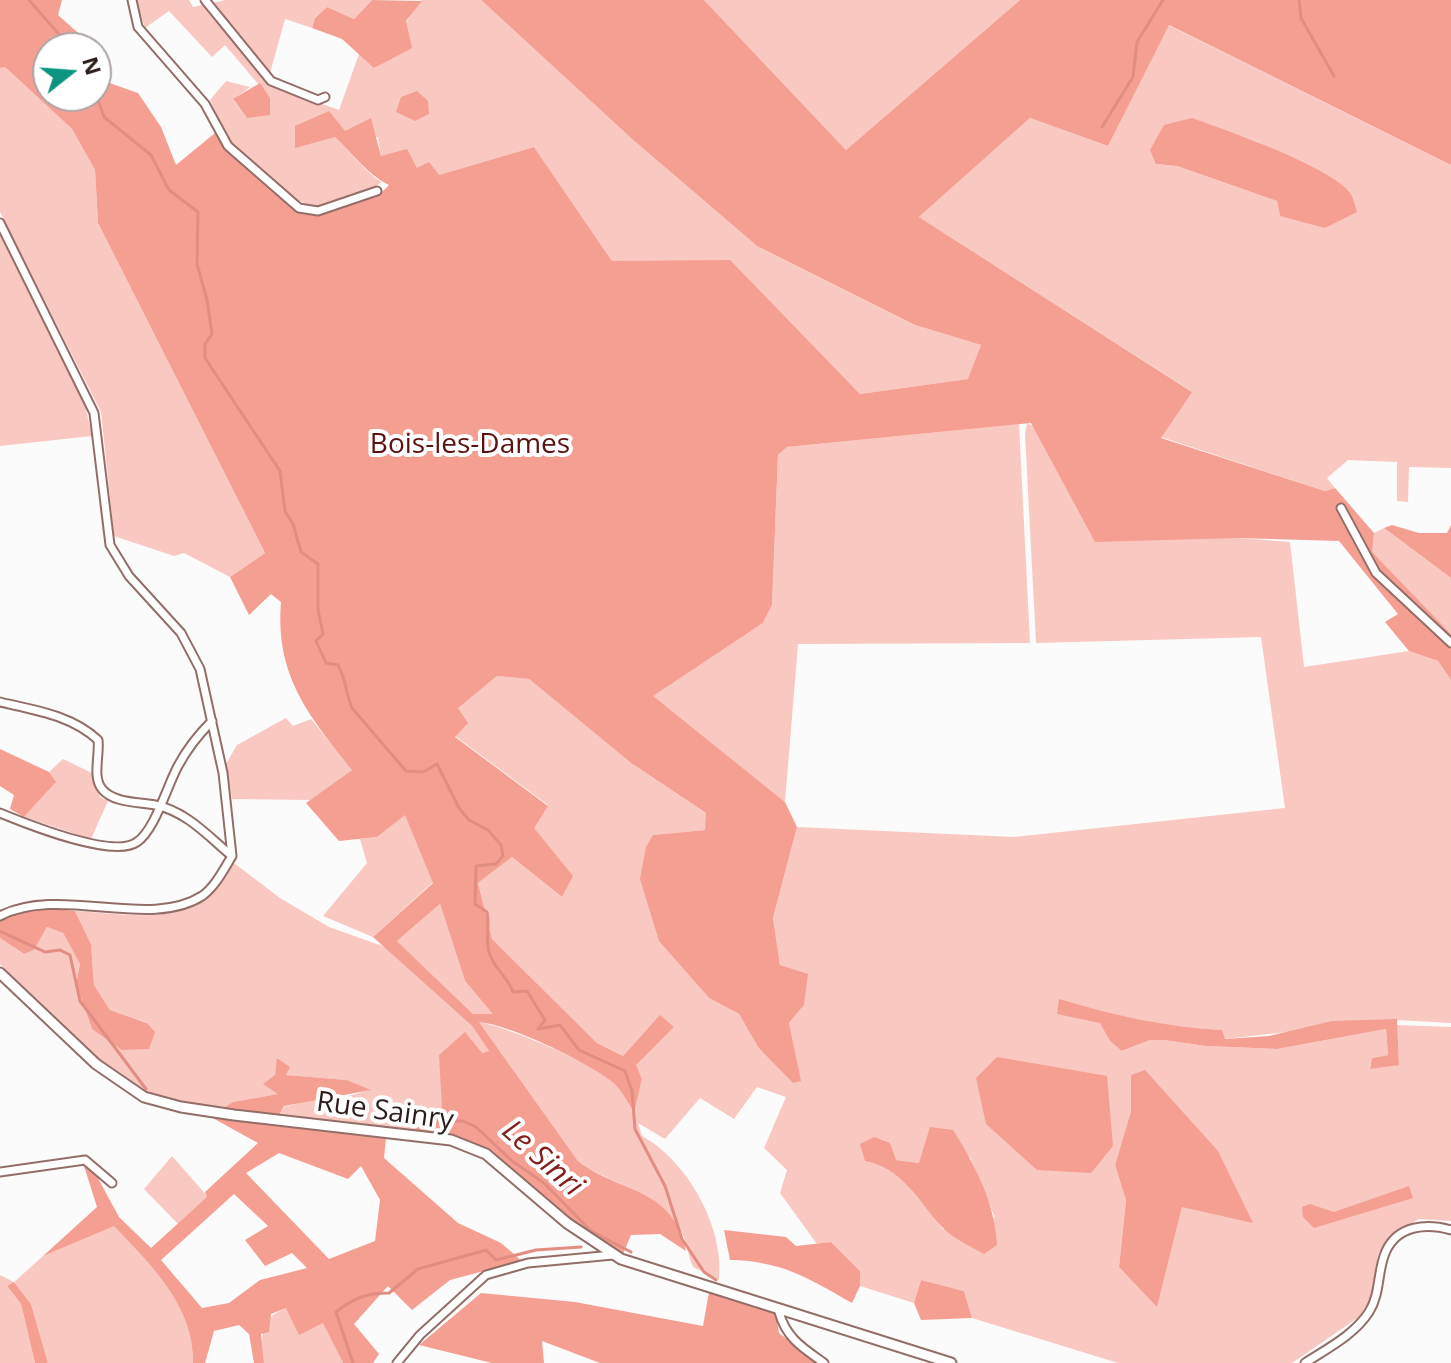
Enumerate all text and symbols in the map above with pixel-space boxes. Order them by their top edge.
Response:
north arrow [32,32,112,112]
text: N [76,53,110,79]
park label: Bois-les-Dames [370,428,570,462]
street label: Rue Sainry [314,1086,456,1138]
water label: Le Sinri [494,1113,590,1205]

